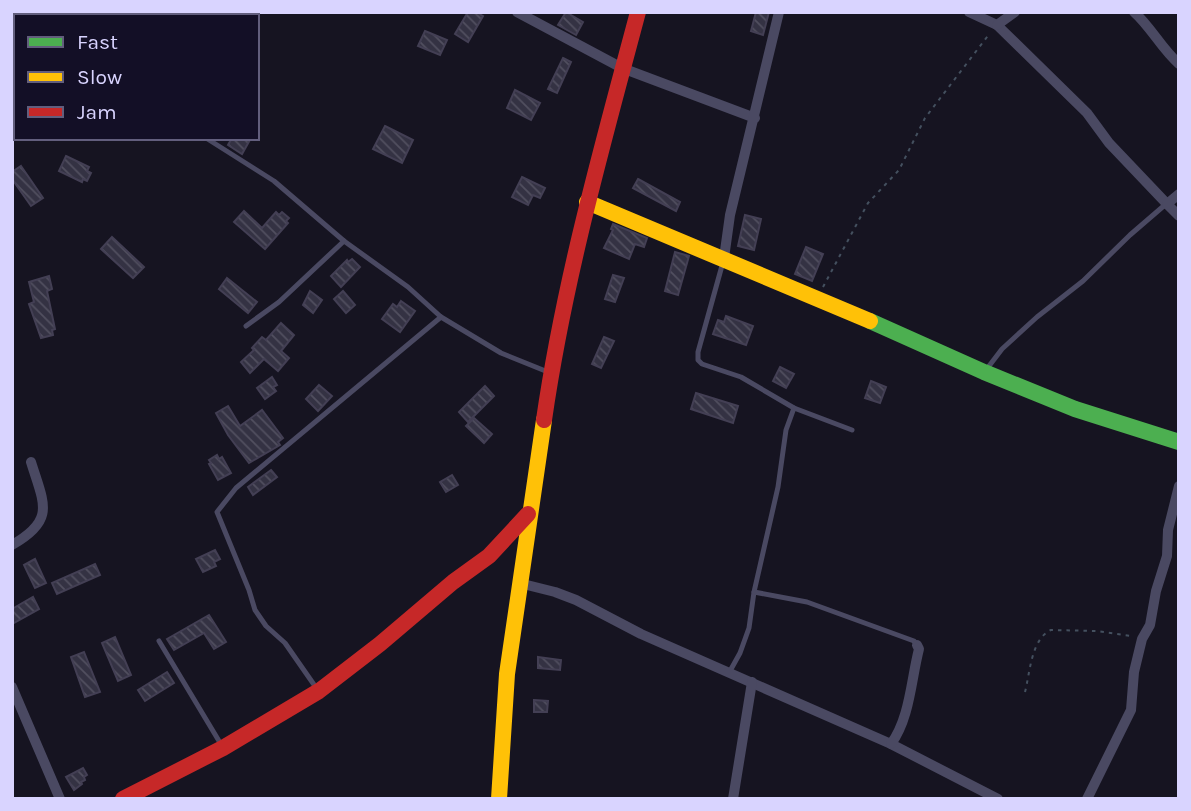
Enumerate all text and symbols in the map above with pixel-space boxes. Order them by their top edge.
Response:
legend [14,14,259,140]
text: Fast [77,30,118,54]
text: Slow [77,65,122,89]
text: Jam [77,100,117,124]

